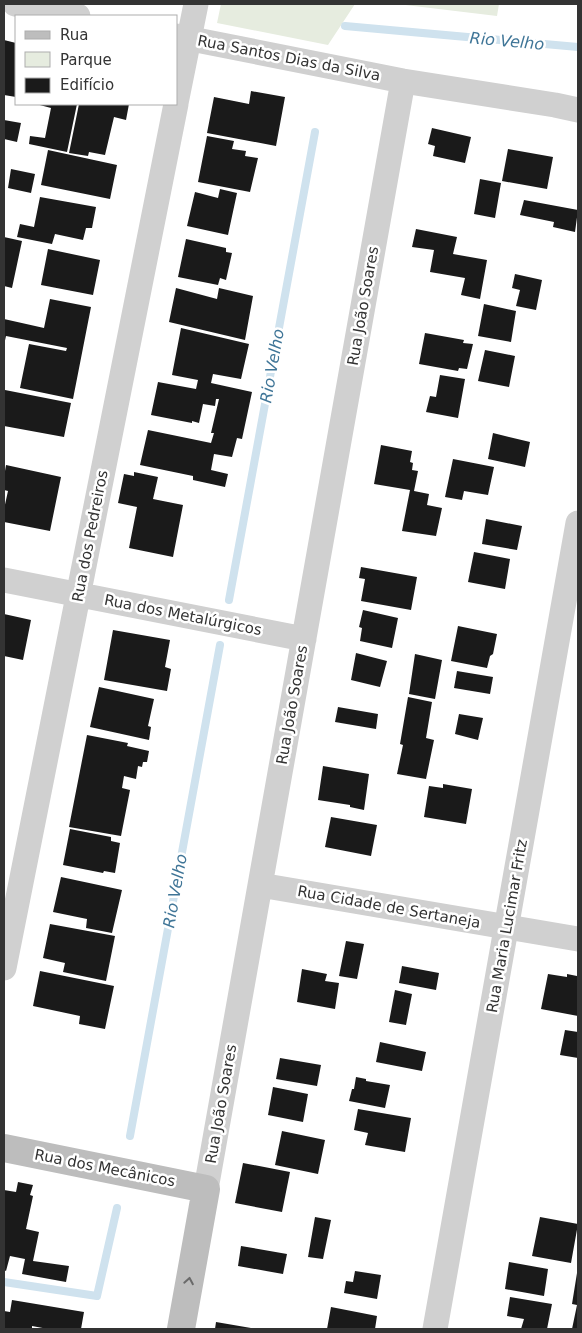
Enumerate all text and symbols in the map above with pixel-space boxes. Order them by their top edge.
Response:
legend [15,15,178,105]
text: Rua [60,26,88,44]
water label: Rio Velho [469,28,545,54]
street label: Rua Santos Dias da Silva [196,31,382,85]
text: Parque [60,51,112,69]
text: Edifício [60,76,114,94]
street label: Rua João Soares [344,245,382,367]
water label: Rio Velho [256,327,288,404]
street label: Rua dos Pedreiros [68,468,112,603]
street label: Rua dos Metalúrgicos [103,591,264,639]
street label: Rua João Soares [273,644,311,766]
street label: Rua Maria Lucimar Fritz [483,838,531,1014]
water label: Rio Velho [159,852,191,929]
street label: Rua Cidade de Sertaneja [296,882,482,932]
street label: Rua João Soares [202,1043,240,1165]
street label: Rua dos Mecânicos [33,1146,177,1191]
one-way arrow [184,1277,194,1286]

